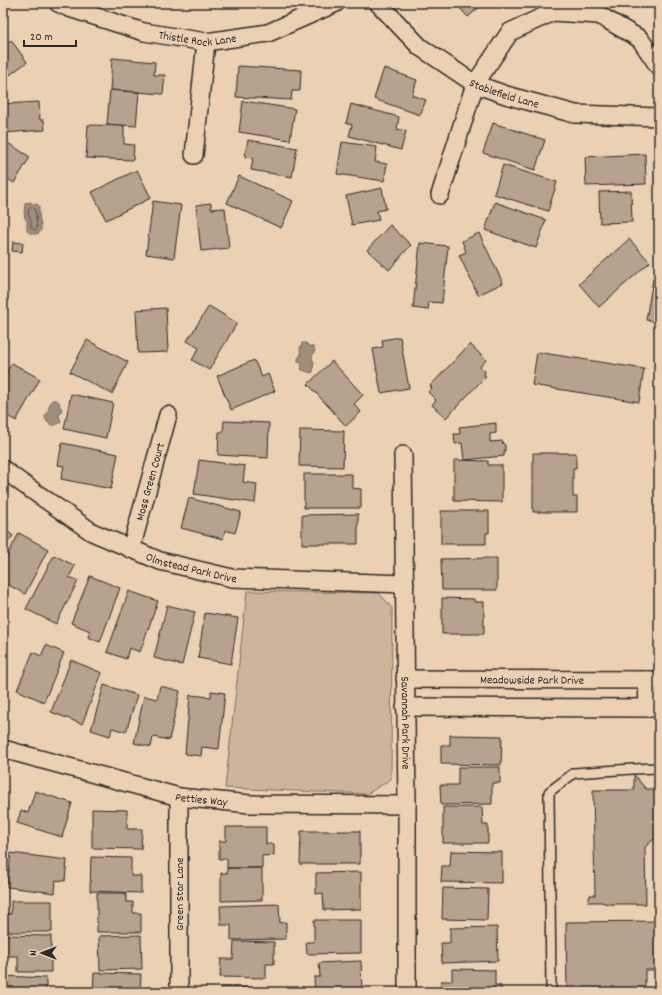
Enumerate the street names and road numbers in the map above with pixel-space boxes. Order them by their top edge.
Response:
street label: Thistle Rock Lane [157,28,237,52]
street label: Stablefield Lane [465,75,541,114]
street label: Moss Green Court [132,441,170,523]
street label: Olmstead Park Drive [143,549,237,588]
street label: Meadowside Park Drive [480,672,584,690]
street label: Savannah Park Drive [396,676,414,770]
street label: Petties Way [173,789,229,812]
street label: Green Star Lane [172,857,189,931]

